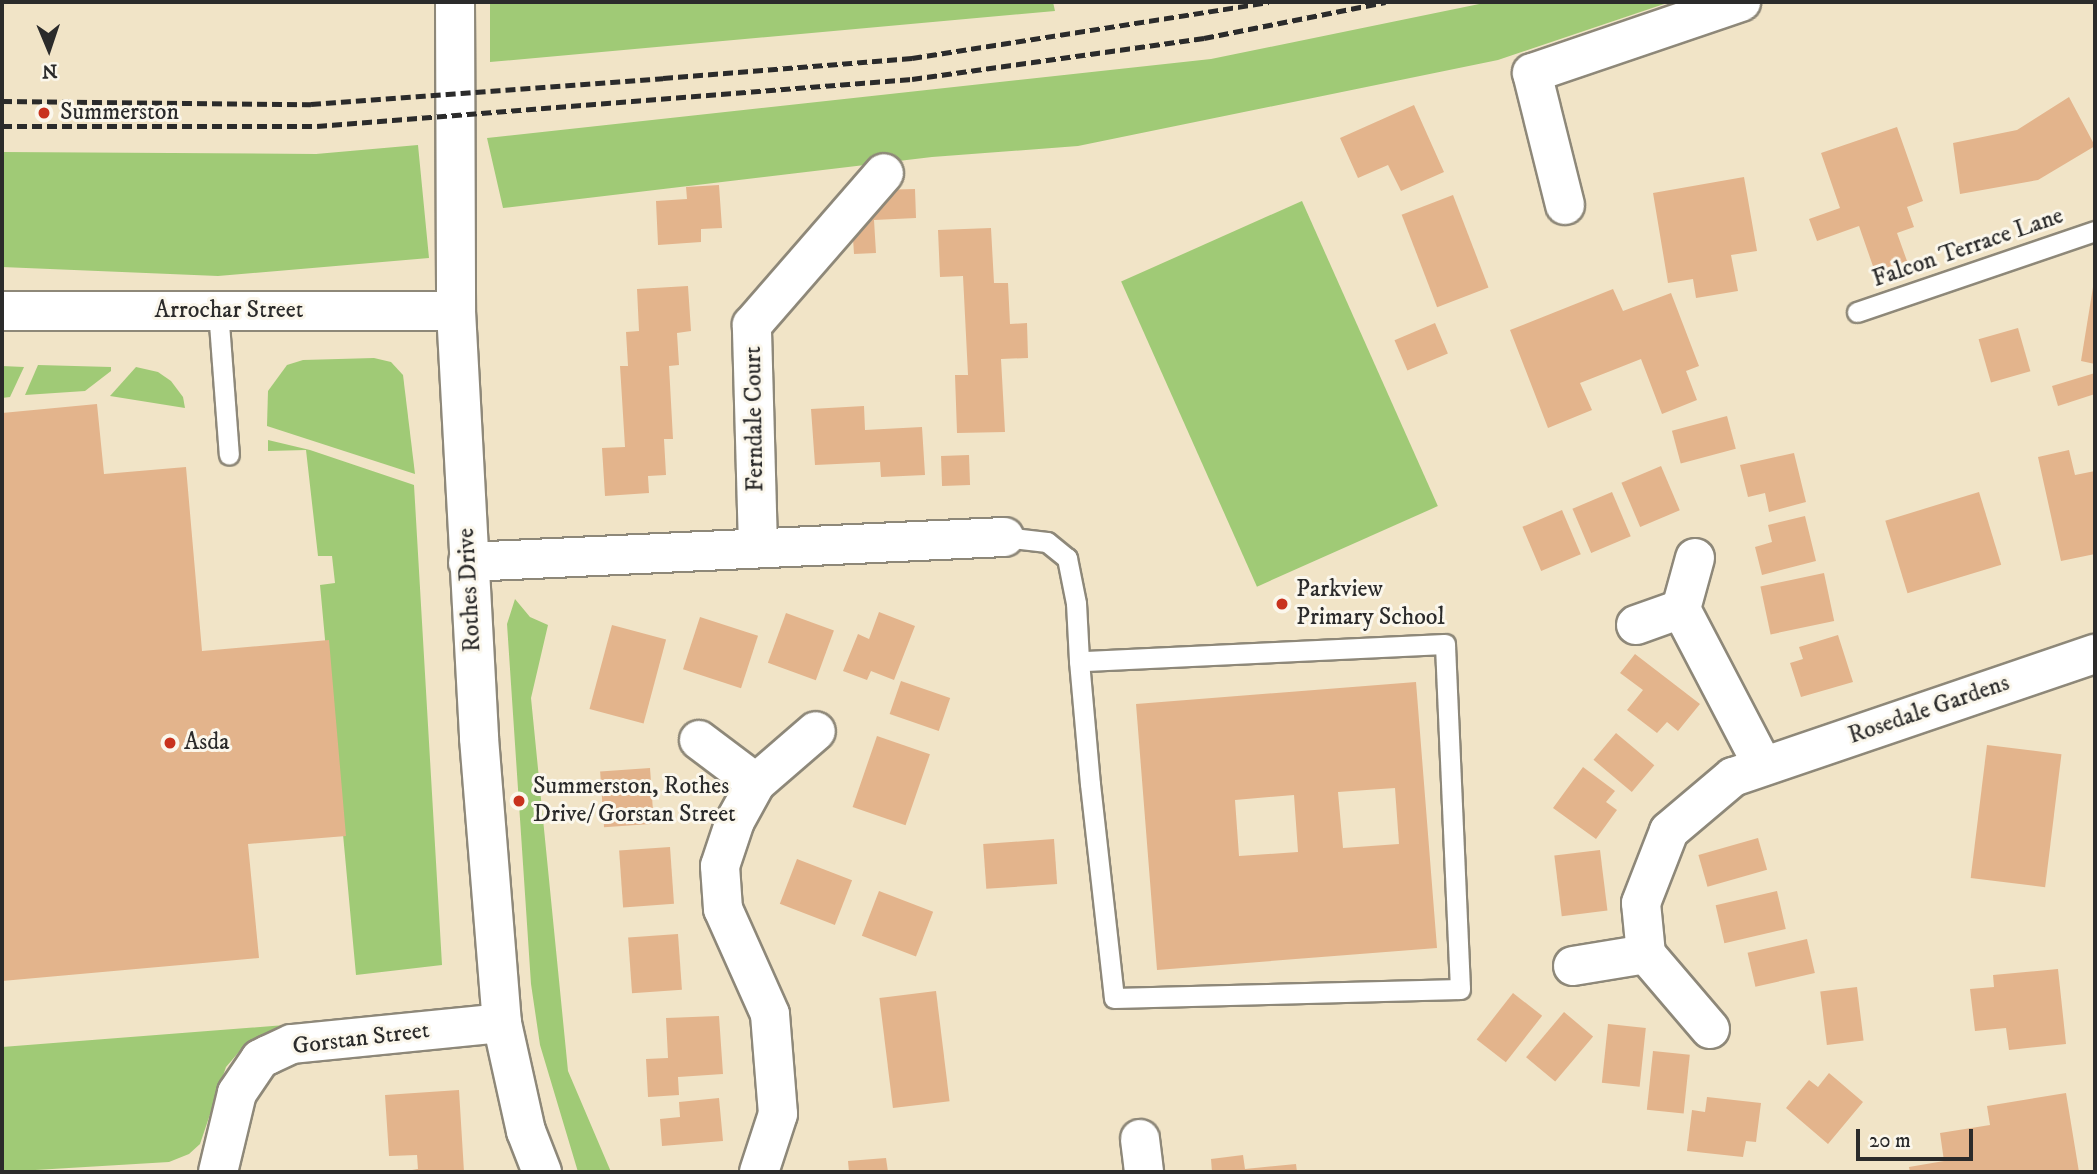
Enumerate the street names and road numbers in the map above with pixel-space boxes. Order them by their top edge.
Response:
street label: Falcon Terrace Lane [1869,202,2067,294]
street label: Arrochar Street [155,297,303,325]
street label: Ferndale Court [739,346,771,492]
street label: Rothes Drive [452,527,488,653]
street label: Rosedale Gardens [1845,669,2013,751]
street label: Gorstan Street [291,1016,431,1062]

